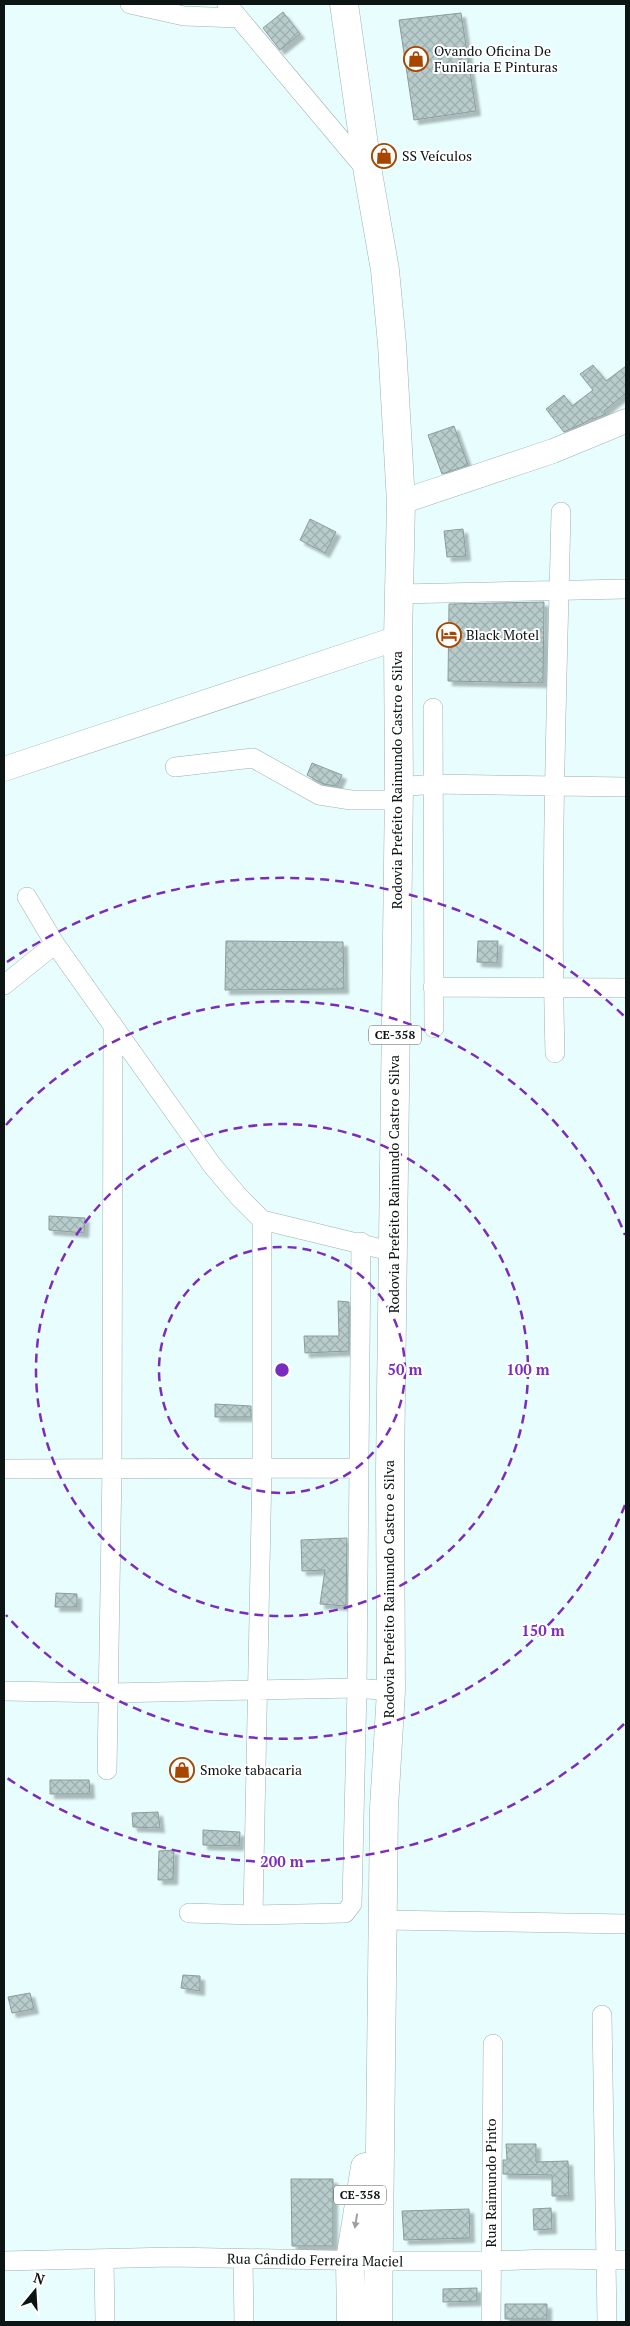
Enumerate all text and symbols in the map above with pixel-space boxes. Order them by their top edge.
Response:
place label: Ovando Oficina De Funilaria E Pinturas [434,41,558,76]
shop icon: Ovando Oficina De Funilaria E Pinturas [403,46,429,72]
shop icon: SS Veículos [371,143,397,169]
place label: SS Veículos [402,146,472,165]
hotel icon: Black Motel [436,622,462,648]
place label: Black Motel [466,625,539,644]
street label: Rodovia Prefeito Raimundo Castro e Silva [387,651,406,909]
road number: CE-358 [369,1026,421,1044]
street label: Rodovia Prefeito Raimundo Castro e Silva [384,1055,403,1313]
text: 50 m [388,1359,423,1379]
text: 100 m [506,1359,550,1379]
centre of rings [273,1361,291,1379]
street label: Rodovia Prefeito Raimundo Castro e Silva [379,1460,398,1718]
text: 150 m [521,1620,565,1640]
shop icon: Smoke tabacaria [169,1757,195,1783]
place label: Smoke tabacaria [200,1760,302,1779]
text: 200 m [260,1851,304,1871]
street label: Rua Raimundo Pinto [481,2118,500,2247]
road number: CE-358 [334,2186,386,2204]
one-way arrow [352,2213,360,2229]
street label: Rua Cândido Ferreira Maciel [227,2248,403,2271]
north arrow [10,2266,60,2316]
text: N [31,2267,48,2289]

